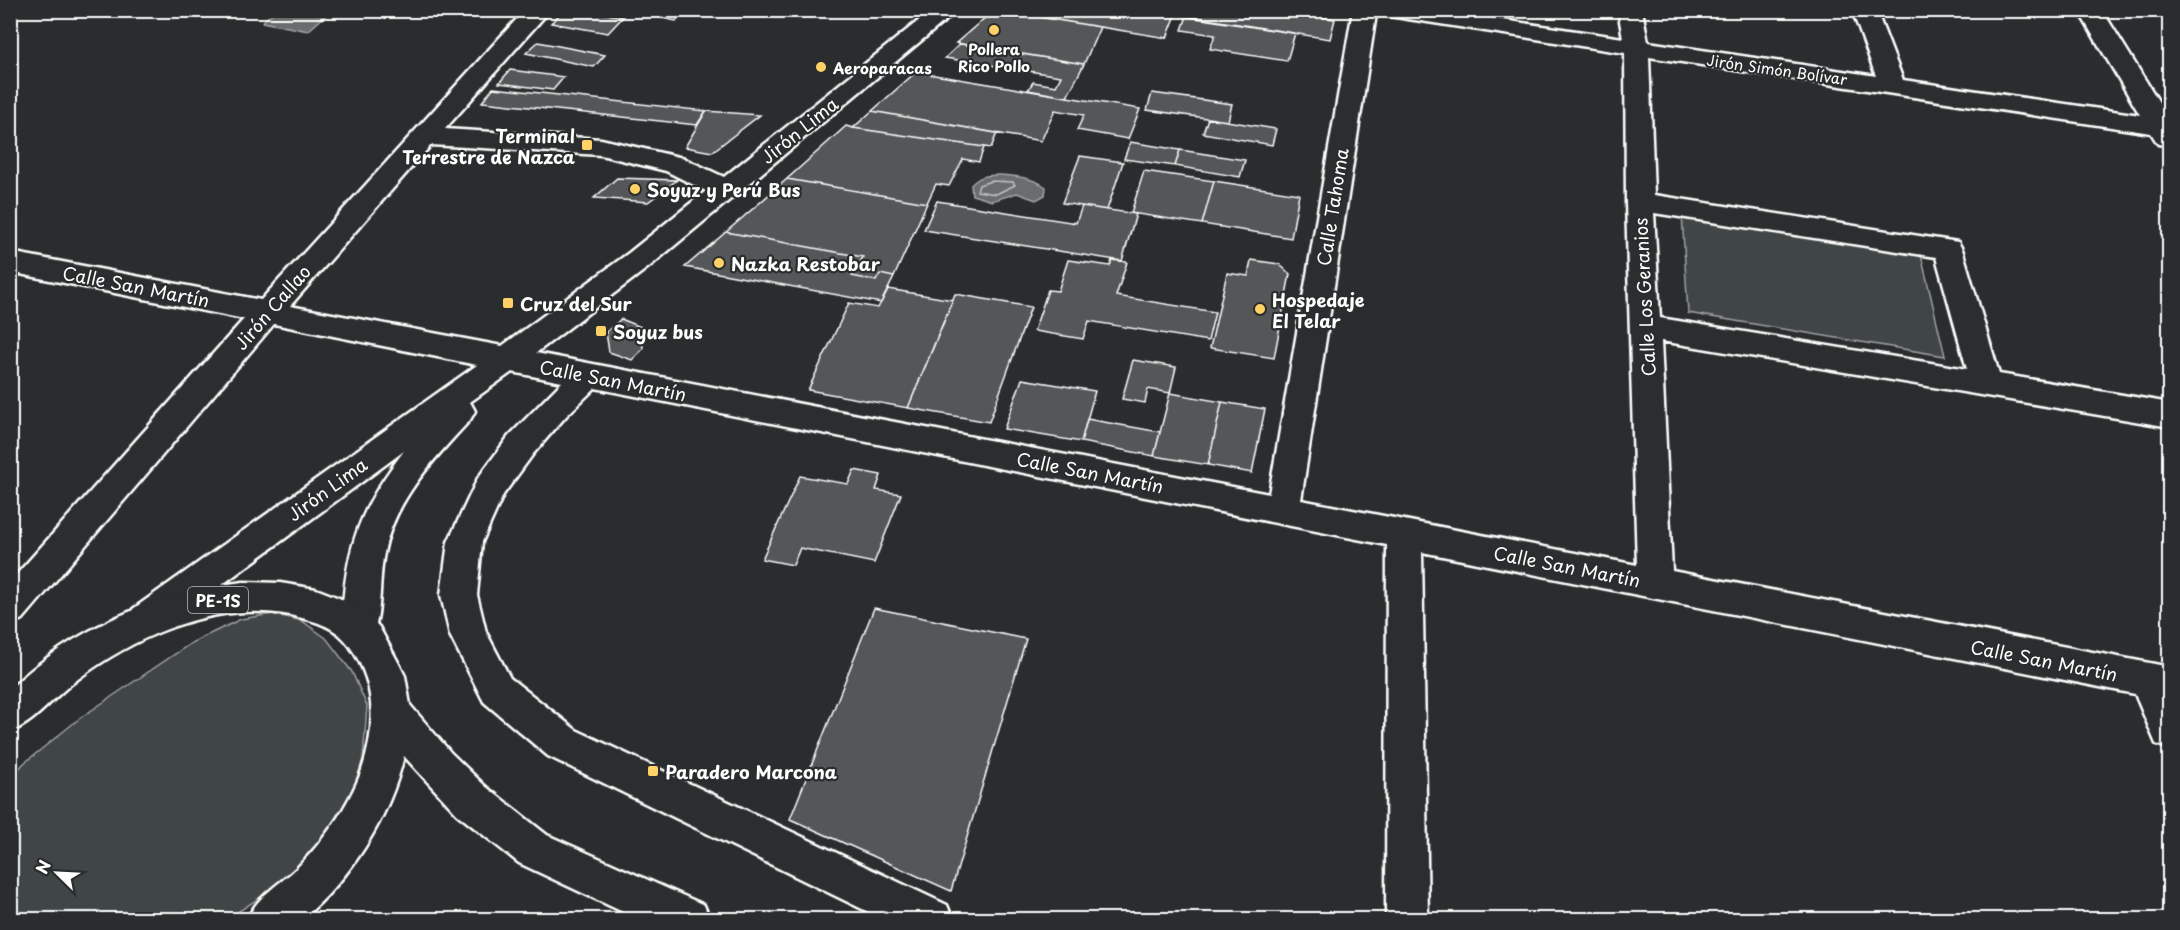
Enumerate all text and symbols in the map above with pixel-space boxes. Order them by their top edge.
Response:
marker: Pollera Rico Pollo [987,23,1001,37]
place label: Pollera Rico Pollo [958,37,1030,77]
street label: Jirón Simón Bolívar [1705,48,1849,90]
place label: Aeroparacas [832,56,932,79]
marker: Aeroparacas [814,60,828,74]
street label: Jirón Lima [755,90,844,170]
place label: Terminal Terrestre de Nazca [402,122,575,170]
marker: Terminal Terrestre de Nazca [580,138,594,152]
street label: Calle Tahoma [1309,145,1355,268]
place label: Soyuz y Perú Bus [647,176,801,203]
marker: Soyuz y Perú Bus [628,182,642,196]
street label: Calle Los Geranios [1626,217,1662,377]
place label: Nazka Restobar [731,250,881,277]
marker: Nazka Restobar [712,256,726,270]
street label: Calle San Martín [60,259,212,313]
street label: Jirón Callao [227,259,317,355]
place label: Hospedaje El Telar [1272,286,1365,334]
place label: Cruz del Sur [520,290,633,317]
marker: Cruz del Sur [501,296,515,310]
marker: Hospedaje El Telar [1253,302,1267,316]
place label: Soyuz bus [613,318,703,345]
marker: Soyuz bus [594,324,608,338]
street label: Calle San Martín [537,353,689,407]
street label: Calle San Martín [1014,445,1166,499]
street label: Jirón Lima [282,450,373,527]
street label: Calle San Martín [1491,539,1643,593]
road number: PE-1S [188,587,248,613]
street label: Calle San Martín [1968,633,2120,687]
place label: Paradero Marcona [665,758,837,785]
marker: Paradero Marcona [646,764,660,778]
north arrow [27,843,87,903]
text: N [29,856,56,877]

